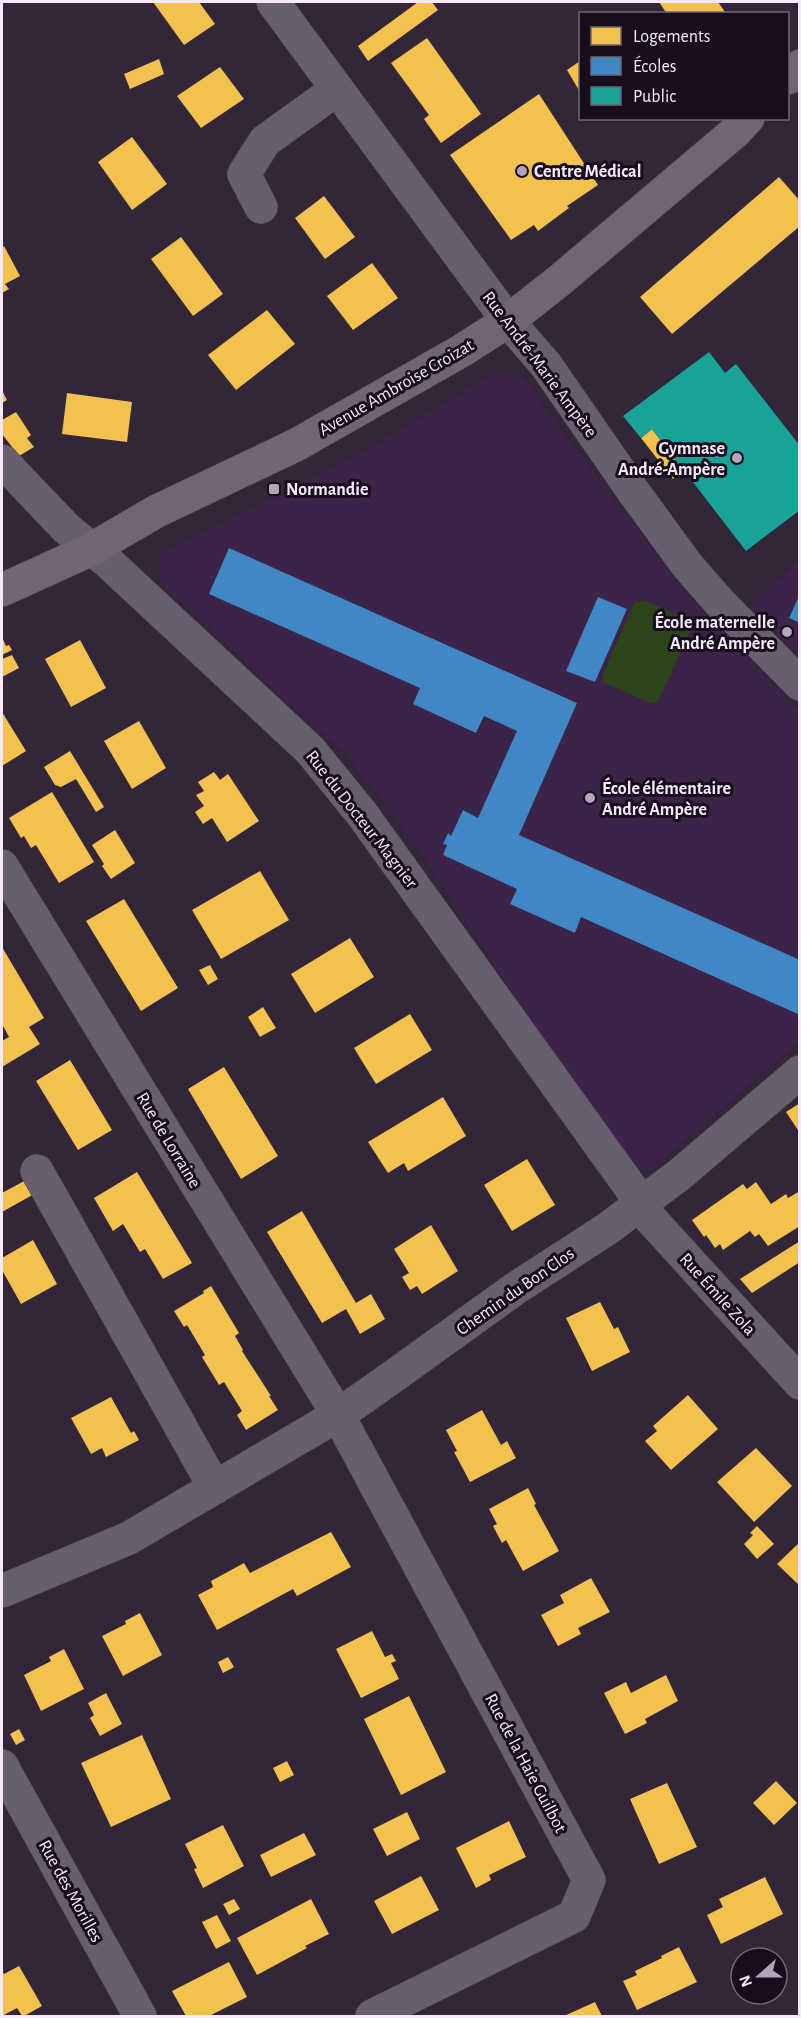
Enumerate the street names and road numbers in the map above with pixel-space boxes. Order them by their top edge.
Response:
street label: Rue André-Marie Ampère [479,288,600,441]
street label: Avenue Ambroise Croizat [316,336,477,440]
street label: Rue du Docteur Magnier [302,747,421,892]
street label: Rue de Lorraine [133,1089,204,1192]
street label: Chemin du Bon Clos [453,1245,578,1339]
street label: Rue Émile Zola [676,1248,761,1339]
street label: Rue de la Haie Guilbot [481,1691,569,1836]
street label: Rue des Morilles [35,1837,106,1946]

